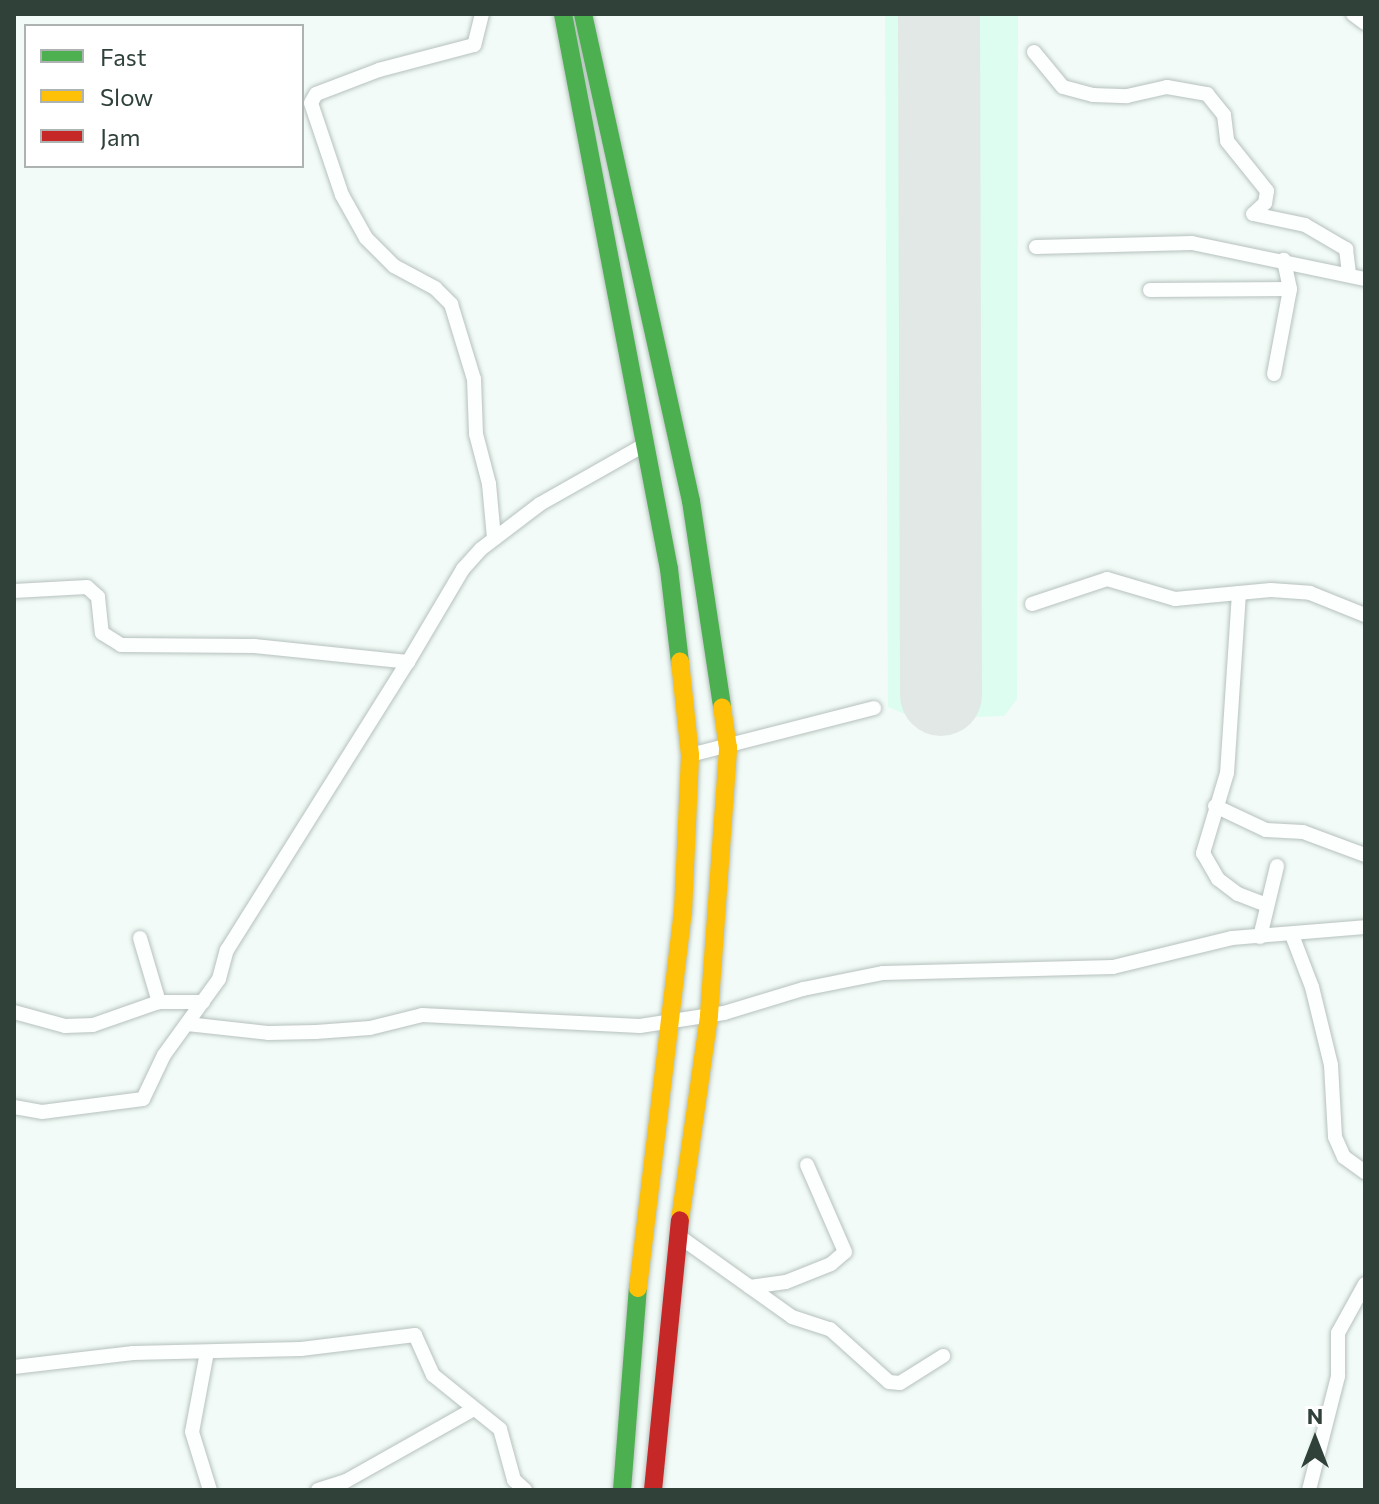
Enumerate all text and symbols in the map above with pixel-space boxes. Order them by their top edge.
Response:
legend [24,24,304,168]
text: Fast [100,42,147,71]
text: Slow [100,82,153,111]
text: Jam [100,122,140,151]
north arrow [1275,1400,1355,1480]
text: N [1307,1402,1323,1429]

